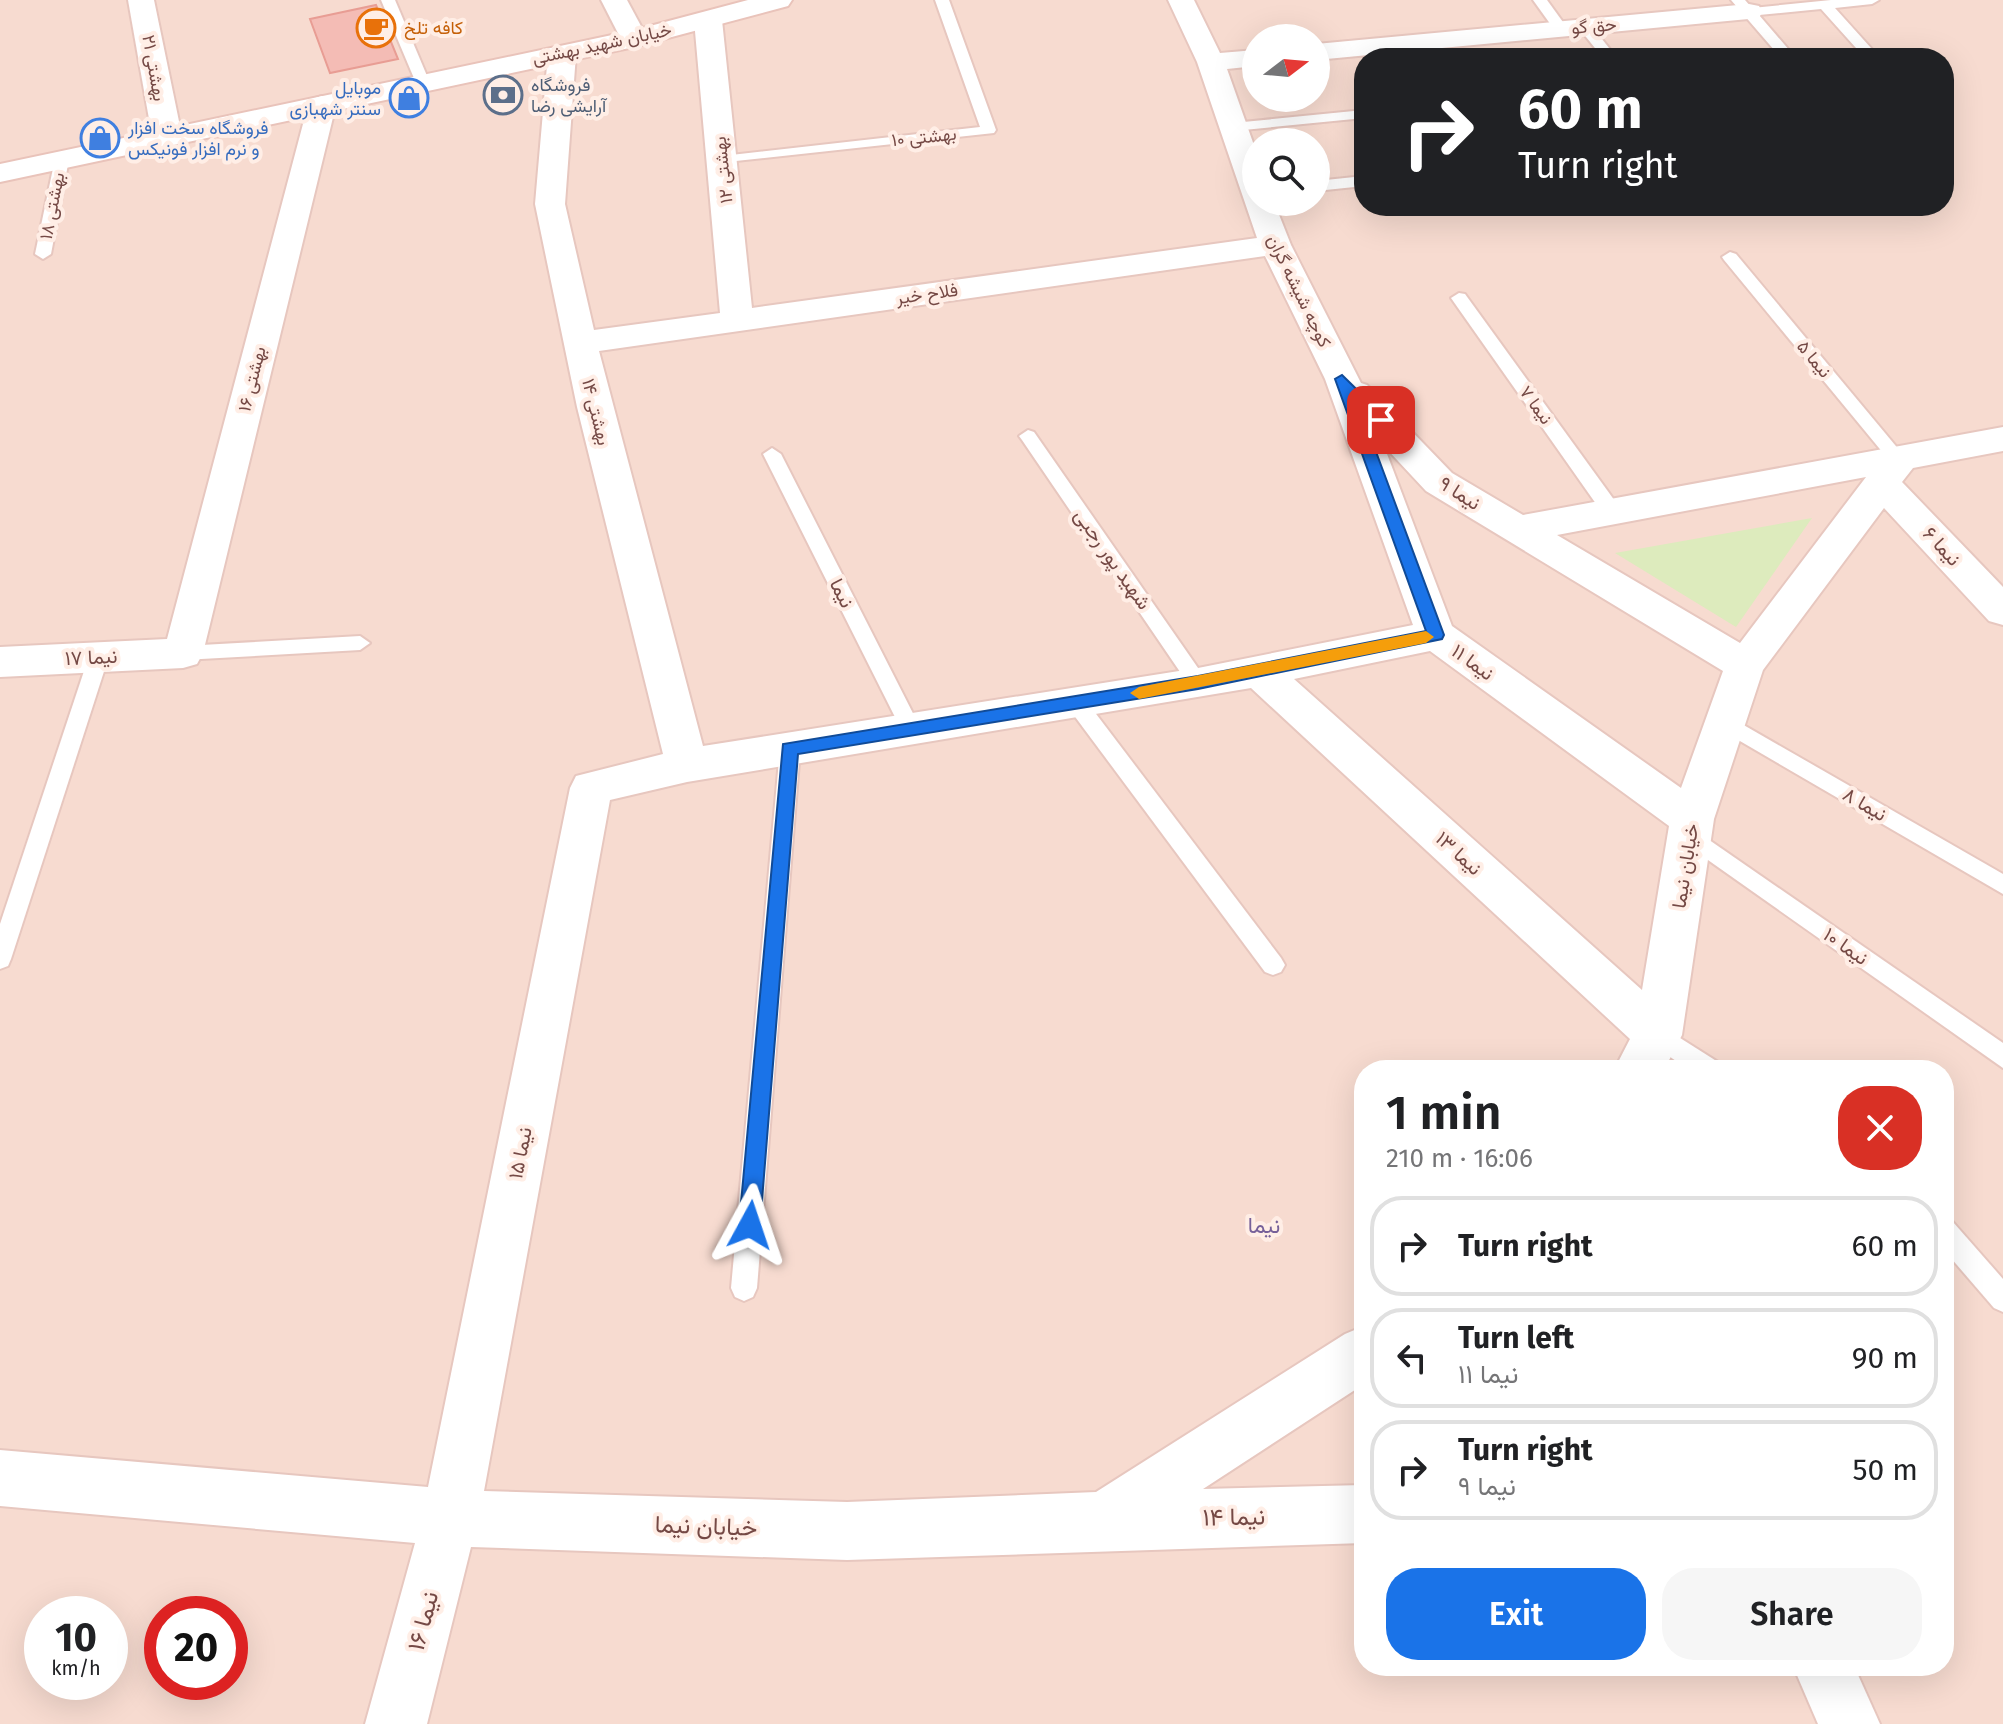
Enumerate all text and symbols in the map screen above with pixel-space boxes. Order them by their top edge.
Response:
cafe icon: کافه تلخ [355,7,397,49]
street label: حق گو [1571,13,1617,39]
place label: کافه تلخ [404,17,463,40]
street label: خیابان شهید بهشتی [530,18,674,70]
north arrow [1242,24,1330,112]
map controls [1242,24,1330,216]
street label: بهشتی ۲۱ [137,33,171,103]
bank icon: فروشگاه آرایشی رضا [482,74,524,116]
place label: فروشگاه آرایشی رضا [531,74,608,117]
text: 60 m [1518,76,1643,143]
place label: موبایل سنتر شهبازی [290,77,381,120]
shop icon: موبایل سنتر شهبازی [388,77,430,119]
icon: right [1386,80,1490,184]
shop icon: فروشگاه سخت افزار و نرم افزار فونیکس [79,117,121,159]
place label: فروشگاه سخت افزار و نرم افزار فونیکس [127,117,269,161]
street label: بهشتی ۱۰ [890,123,958,151]
button: search [1242,128,1330,216]
street label: بهشتی ۱۲ [709,136,737,204]
text: Turn right [1518,144,1678,188]
street label: بهشتی ۱۸ [35,170,69,242]
street label: کوچه شیشه گران [1261,231,1336,351]
street label: فلاح خیر [894,279,959,310]
street label: نیما ۵ [1792,336,1836,382]
street label: بهشتی ۱۶ [233,344,271,414]
street label: بهشتی ۱۴ [577,376,615,448]
street label: نیما ۷ [1515,382,1557,428]
pin [1347,386,1415,454]
icon: arrive [1359,398,1403,442]
street label: نیما ۹ [1435,471,1485,515]
street label: شهید پور رجبی [1068,504,1157,615]
street label: نیما ۶ [1918,521,1966,571]
street label: نیما [825,574,859,612]
street label: نیما ۱۱ [1447,639,1499,685]
street label: نیما ۱۷ [64,644,118,670]
street label: نیما ۸ [1839,782,1891,826]
street label: خیابان نیما [1666,822,1704,910]
street label: نیما ۱۳ [1431,826,1487,880]
street label: نیما ۱۰ [1819,922,1873,970]
text: 1 min [1386,1084,1502,1142]
button: close [1838,1086,1922,1170]
street label: نیما ۱۵ [503,1125,537,1181]
text: 210 m · 16:06 [1386,1143,1533,1174]
position arrow [708,1183,792,1267]
district label: نیما [1248,1212,1280,1239]
icon: right [1390,1224,1434,1268]
text: Turn right [1458,1228,1593,1264]
text: 60 m [1852,1228,1918,1264]
text: Turn left [1458,1320,1574,1356]
icon: left [1390,1336,1434,1380]
text: 90 m [1852,1340,1918,1376]
text: نیما ۱۱ [1458,1359,1518,1390]
text: Turn right [1458,1432,1593,1468]
icon: right [1390,1448,1434,1492]
text: 50 m [1853,1452,1918,1488]
text: نیما ۹ [1458,1471,1516,1502]
street label: نیما ۱۴ [1202,1502,1266,1532]
street label: خیابان نیما [654,1510,758,1542]
button: Exit [1386,1568,1646,1660]
button: Share [1662,1568,1922,1660]
street label: نیما ۱۶ [402,1588,444,1654]
speed limit sign: 20 [144,1596,248,1700]
text: 10 [55,1614,97,1662]
text: km/h [51,1656,101,1680]

